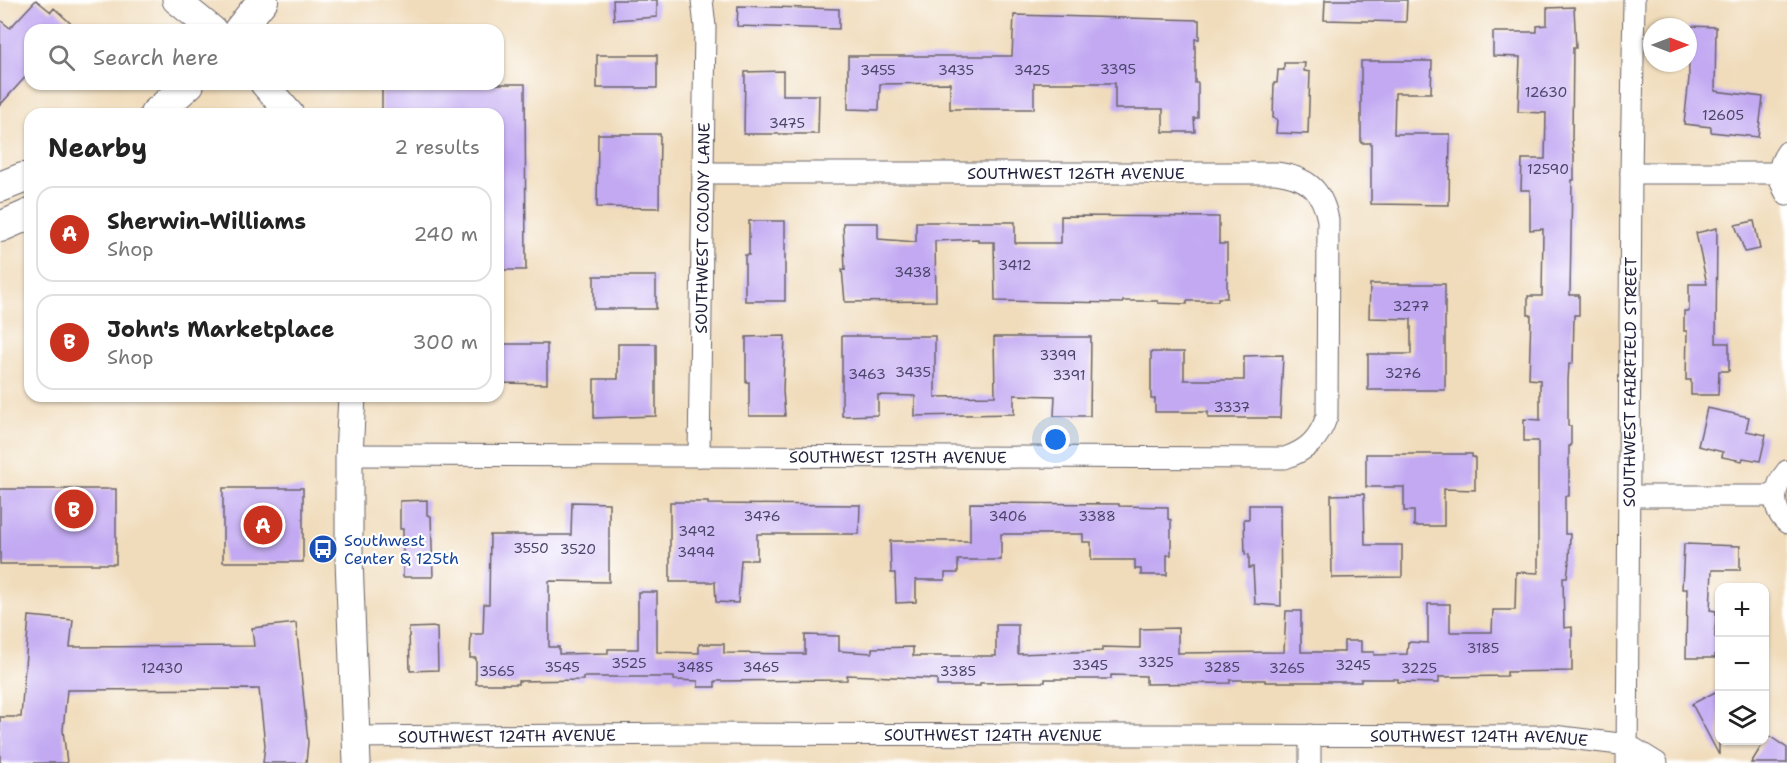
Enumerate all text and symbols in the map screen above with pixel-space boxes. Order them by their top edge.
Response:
north arrow [1643,18,1697,72]
search box [24,24,504,90]
icon: search [45,41,78,74]
text: Search here [93,43,219,72]
house number: 3395 [1100,60,1136,78]
house number: 3455 [860,61,896,79]
house number: 3435 [938,61,974,79]
house number: 3425 [1014,61,1050,79]
house number: 12630 [1525,83,1567,101]
house number: 12605 [1702,106,1744,124]
house number: 3475 [769,114,805,132]
street label: SOUTHWEST COLONY LANE [690,122,714,334]
text: Nearby [48,130,147,165]
text: 2 results [394,134,480,160]
house number: 12590 [1527,160,1569,178]
street label: SOUTHWEST 126TH AVENUE [967,163,1185,184]
text: Sherwin-Williams [107,207,306,236]
text: A [62,221,77,247]
text: 240 m [413,221,478,247]
text: Shop [107,236,154,262]
house number: 3412 [998,256,1032,274]
street label: SOUTHWEST FAIRFIELD STREET [1618,257,1641,507]
house number: 3438 [894,263,932,281]
house number: 3277 [1393,297,1429,315]
text: John's Marketplace [107,315,334,344]
text: B [63,329,76,355]
text: 300 m [412,329,478,355]
text: Shop [107,344,154,370]
house number: 3399 [1039,346,1077,364]
house number: 3435 [895,363,931,381]
house number: 3276 [1385,364,1421,382]
house number: 3463 [848,365,886,383]
house number: 3391 [1052,366,1086,384]
house number: 3337 [1214,398,1250,416]
your location [1041,425,1070,454]
street label: SOUTHWEST 125TH AVENUE [789,446,1007,468]
pin: B [54,486,94,532]
pin: A [244,502,282,548]
house number: 3476 [743,507,781,525]
house number: 3406 [989,507,1027,525]
house number: 3388 [1078,507,1116,525]
house number: 3492 [678,522,716,540]
place label: Southwest Center & 125th [344,530,459,569]
bus stop icon: Southwest Center & 125th [307,533,339,565]
house number: 3550 [513,539,549,557]
house number: 3520 [560,540,596,558]
house number: 3494 [677,543,715,561]
map controls [1715,583,1769,745]
button: + [1715,583,1769,637]
button: − [1715,637,1769,691]
house number: 3185 [1467,639,1499,657]
house number: 3325 [1138,653,1174,671]
house number: 3525 [611,654,647,672]
house number: 3345 [1072,656,1108,674]
house number: 3245 [1335,656,1371,674]
house number: 3545 [544,658,580,676]
house number: 3485 [677,658,713,676]
house number: 3465 [743,658,779,676]
house number: 3285 [1204,658,1240,676]
house number: 12430 [141,659,183,677]
house number: 3265 [1269,659,1305,677]
house number: 3225 [1401,659,1437,677]
house number: 3565 [479,662,515,680]
house number: 3385 [940,662,976,680]
button: layers [1715,691,1769,745]
street label: SOUTHWEST 124TH AVENUE [398,724,616,747]
street label: SOUTHWEST 124TH AVENUE [884,724,1102,745]
street label: SOUTHWEST 124TH AVENUE [1370,725,1589,751]

